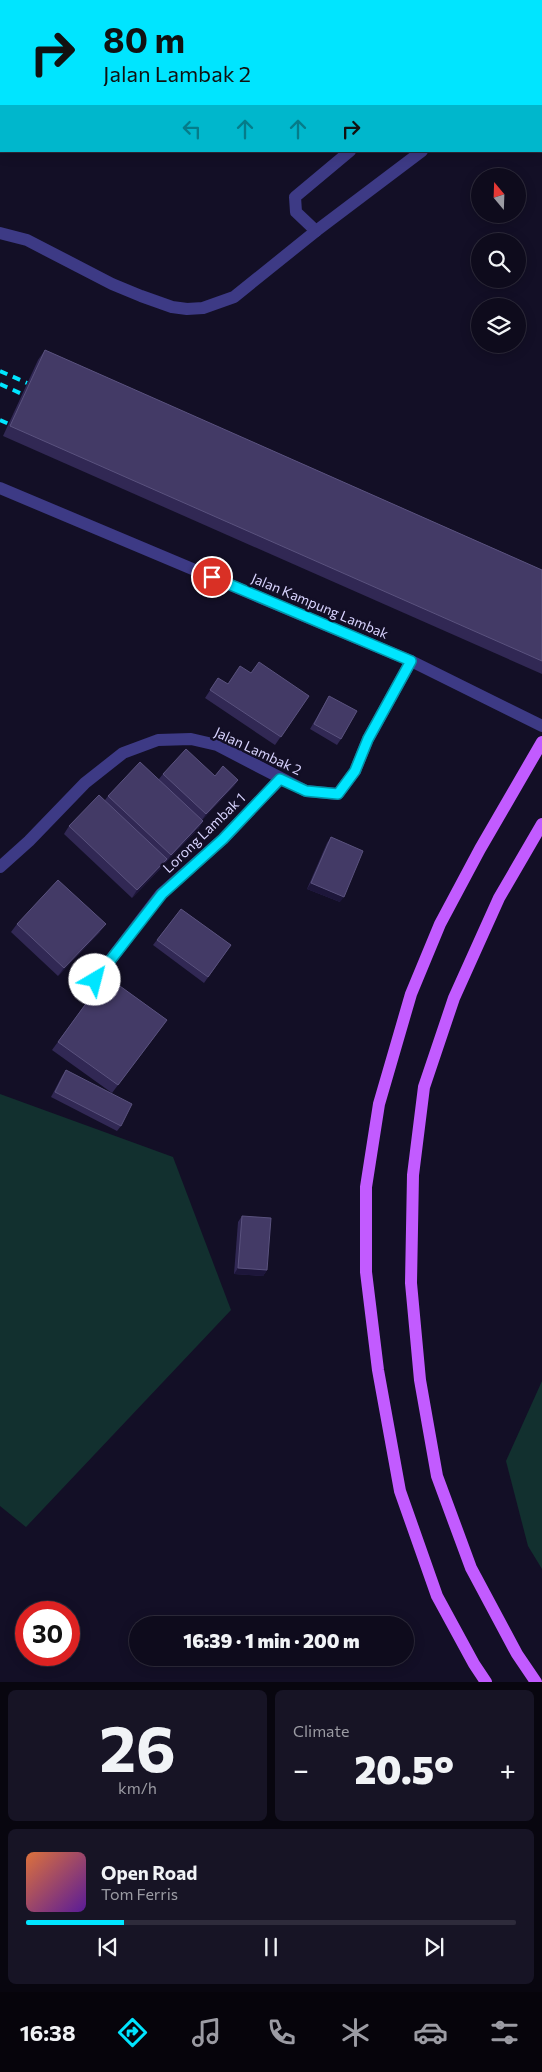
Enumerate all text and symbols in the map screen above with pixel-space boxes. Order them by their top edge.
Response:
text: 80 m [103,17,185,60]
icon: right [20,20,85,85]
text: Jalan Lambak 2 [103,60,251,87]
icon: left [178,115,206,143]
icon: ahead [231,115,259,143]
icon: ahead [284,115,312,143]
icon: right [337,115,365,143]
north arrow [471,168,526,222]
map controls [471,168,526,353]
button: search [471,233,526,288]
button: layers [471,298,526,353]
pin [191,556,233,598]
icon: arrive [198,563,226,591]
street label: Jalan Kampung Lambak [249,569,392,642]
street label: Jalan Lambak 2 [212,723,305,778]
street label: Lorong Lambak 1 [159,789,248,876]
position arrow [68,953,120,1005]
speed limit sign: 30 [15,1601,80,1666]
text: 16:39 · 1 min · 200 m [183,1629,360,1652]
text: 26 [99,1706,176,1785]
text: Climate [293,1721,349,1740]
text: 20.5° [354,1745,454,1792]
text: − [293,1752,309,1786]
text: + [500,1752,516,1786]
text: km/h [118,1778,157,1797]
text: Open Road [101,1861,197,1884]
text: Tom Ferris [101,1884,178,1903]
icon: previous [94,1933,122,1961]
icon: pause [257,1933,285,1961]
icon: next [420,1933,448,1961]
icon: directions [115,2015,150,2050]
icon: music [189,2015,224,2050]
icon: phone [264,2015,299,2050]
icon: climate [338,2015,373,2050]
icon: car [413,2015,448,2050]
icon: filters [487,2015,522,2050]
text: 16:38 [20,2019,76,2046]

